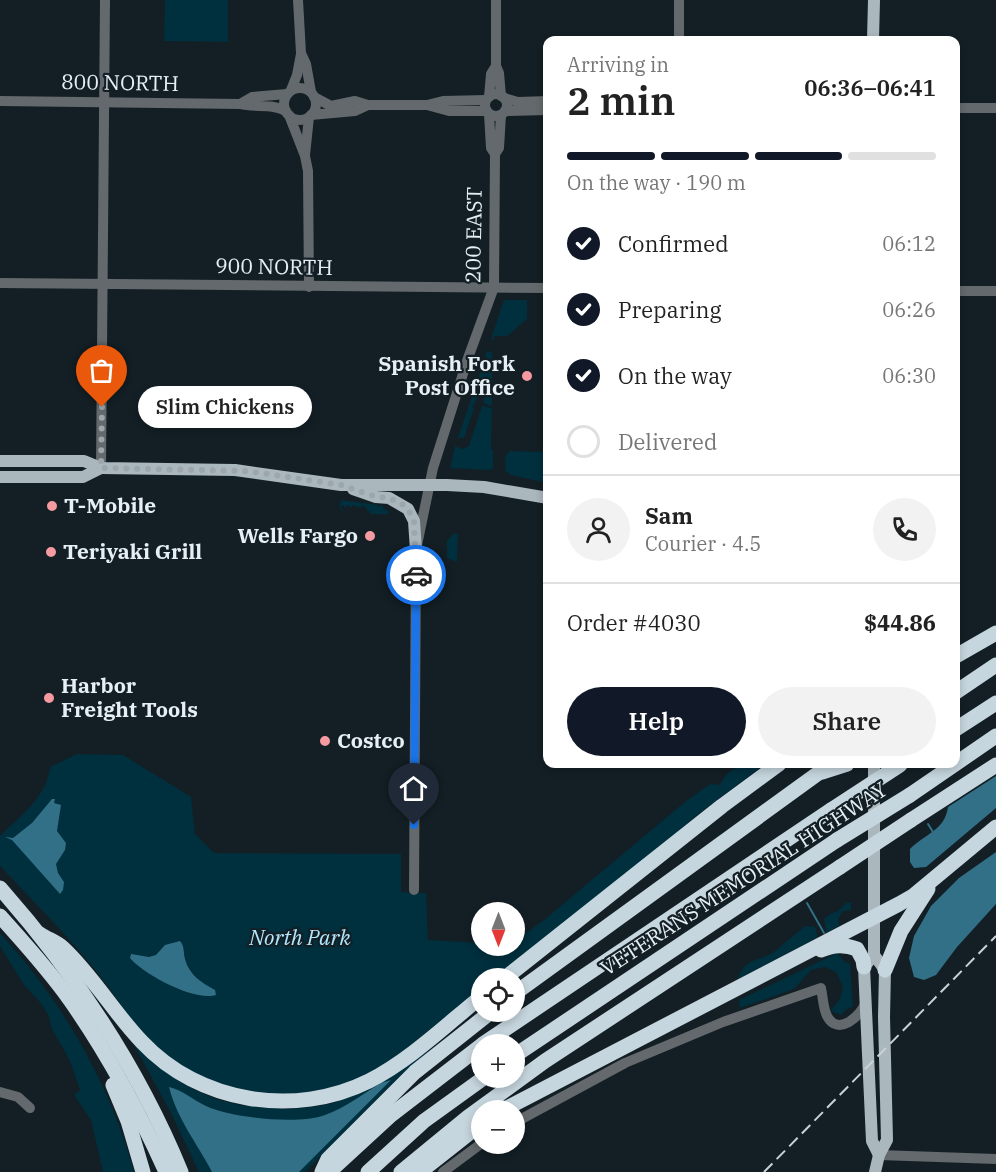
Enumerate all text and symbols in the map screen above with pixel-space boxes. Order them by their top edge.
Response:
text: Arriving in [567,51,669,78]
street label: 800 NORTH [61,67,179,97]
text: 06:36–06:41 [804,73,936,102]
text: 2 min [567,75,675,126]
text: On the way · 190 m [567,169,746,196]
street label: 200 EAST [458,187,488,283]
icon: check [567,227,600,260]
text: Confirmed [618,229,729,258]
text: 06:12 [882,230,936,257]
street label: 900 NORTH [215,251,333,281]
icon: check [567,293,600,326]
text: Preparing [618,295,722,324]
text: 06:26 [882,296,936,323]
pin [76,345,127,407]
place label: Spanish Fork Post Office [378,349,515,401]
icon: bag [85,354,118,387]
icon: check [567,359,600,392]
text: On the way [618,361,732,390]
text: 06:30 [882,362,936,389]
marker: Spanish Fork Post Office [520,369,534,383]
callout: Slim Chickens [138,386,312,428]
text: Slim Chickens [156,393,294,420]
text: Delivered [618,427,717,456]
place label: T-Mobile [64,491,156,519]
button: person [567,498,630,561]
button: phone [873,498,936,561]
marker: T-Mobile [45,499,59,513]
text: Sam [645,501,693,530]
place label: Wells Fargo [237,521,358,549]
marker: Wells Fargo [363,529,377,543]
text: Courier · 4.5 [645,530,761,557]
place label: Teriyaki Grill [63,537,202,565]
marker: Teriyaki Grill [44,545,58,559]
courier [386,545,446,605]
icon: car [400,559,433,592]
text: Order #4030 [567,608,701,637]
text: $44.86 [864,608,936,637]
place label: Harbor Freight Tools [61,671,198,723]
button: Help [567,687,746,756]
button: Share [758,687,936,756]
marker: Harbor Freight Tools [42,691,56,705]
place label: Costco [337,726,405,754]
marker: Costco [318,734,332,748]
pin [388,763,439,825]
icon: home [397,772,430,805]
street label: VETERANS MEMORIAL HIGHWAY [595,775,892,982]
north arrow [471,902,525,956]
map controls [471,902,525,1154]
park label: North Park [248,923,352,951]
button: locate [471,968,525,1022]
button: + [471,1034,525,1088]
button: − [471,1100,525,1154]

